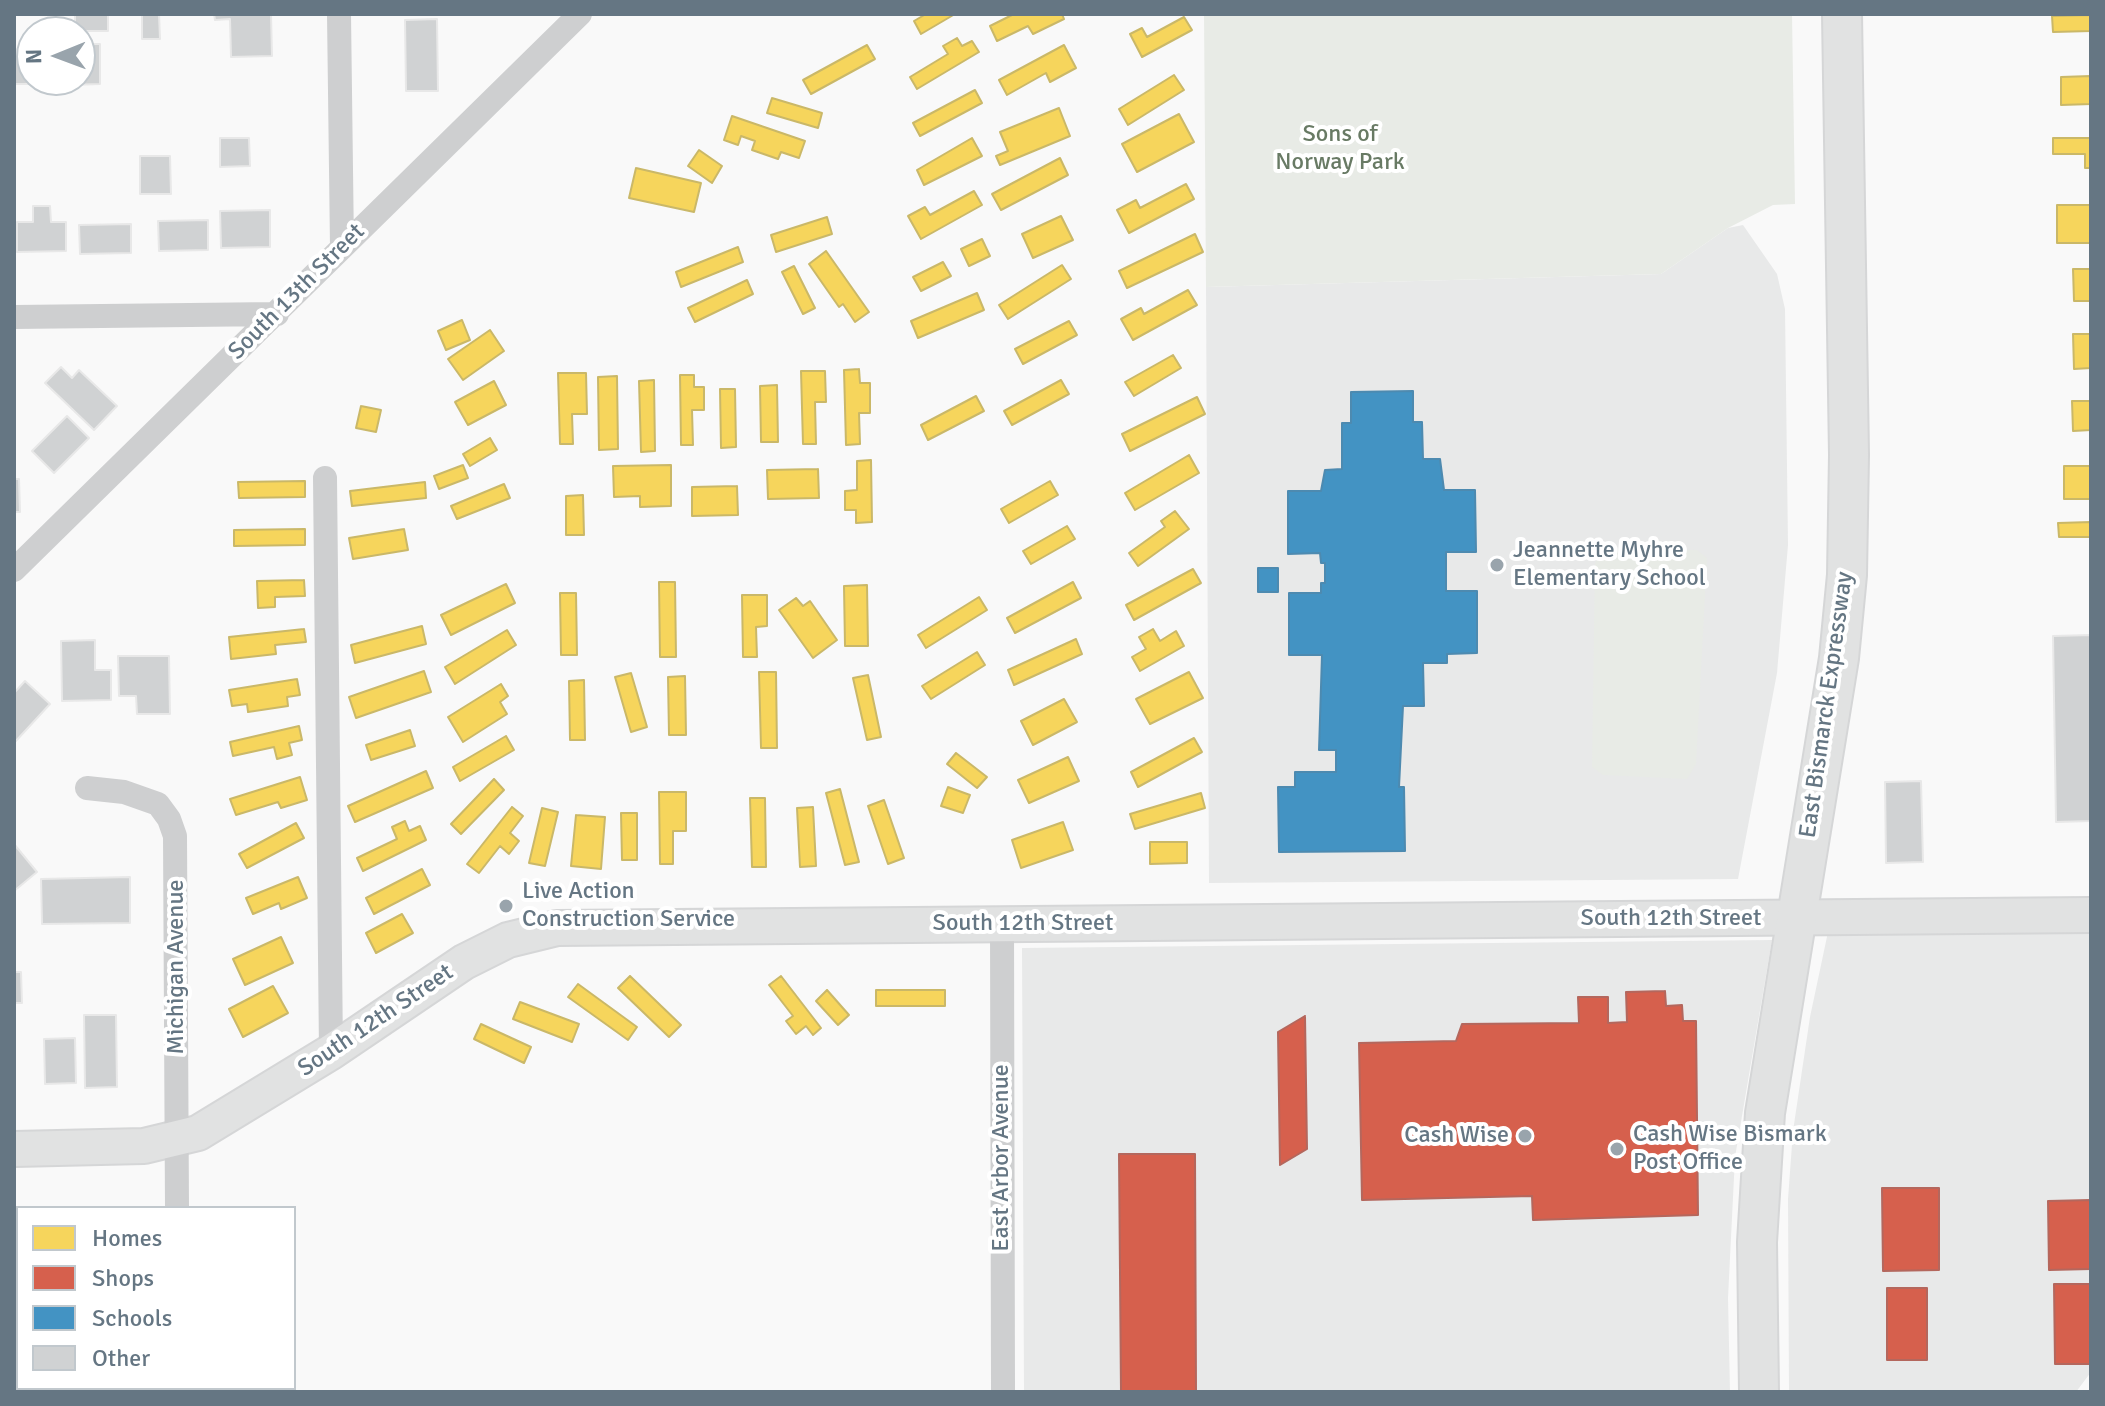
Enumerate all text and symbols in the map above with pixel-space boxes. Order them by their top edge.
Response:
north arrow [16,16,96,96]
text: N [20,49,47,64]
park label: Sons of Norway Park [1275,121,1405,177]
street label: South 13th Street [223,218,371,366]
place label: Jeannette Myhre Elementary School [1513,537,1706,593]
marker: Jeannette Myhre Elementary School [1488,556,1506,574]
street label: East Bismarck Expressway [1794,570,1860,840]
place label: Live Action Construction Service [522,878,735,934]
street label: Michigan Avenue [163,879,191,1055]
marker: Live Action Construction Service [497,897,515,915]
street label: South 12th Street [1581,905,1761,933]
street label: South 12th Street [933,910,1113,938]
street label: South 12th Street [293,958,459,1084]
street label: East Arbor Avenue [988,1064,1016,1252]
place label: Cash Wise Bismark Post Office [1633,1121,1827,1177]
place label: Cash Wise [1404,1122,1509,1150]
marker: Cash Wise [1516,1127,1534,1145]
marker: Cash Wise Bismark Post Office [1608,1140,1626,1158]
legend [16,1206,296,1390]
text: Homes [92,1223,162,1253]
text: Shops [92,1263,154,1293]
text: Schools [92,1303,172,1333]
text: Other [92,1343,150,1373]

